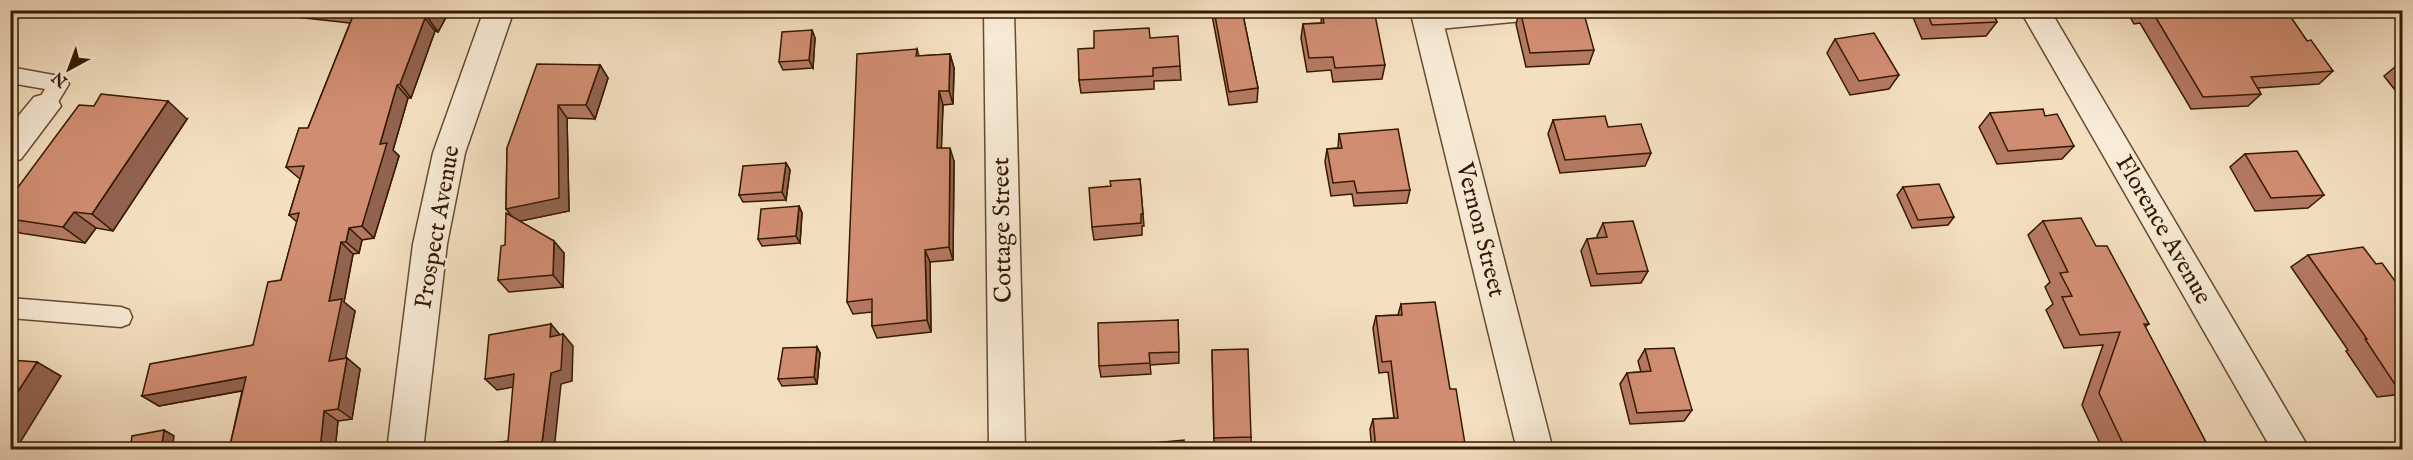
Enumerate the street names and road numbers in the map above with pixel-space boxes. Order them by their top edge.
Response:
street label: Prospect Avenue [408,143,468,311]
street label: Florence Avenue [2108,150,2218,310]
street label: Cottage Street [986,157,1020,303]
street label: Vernon Street [1448,159,1512,301]

